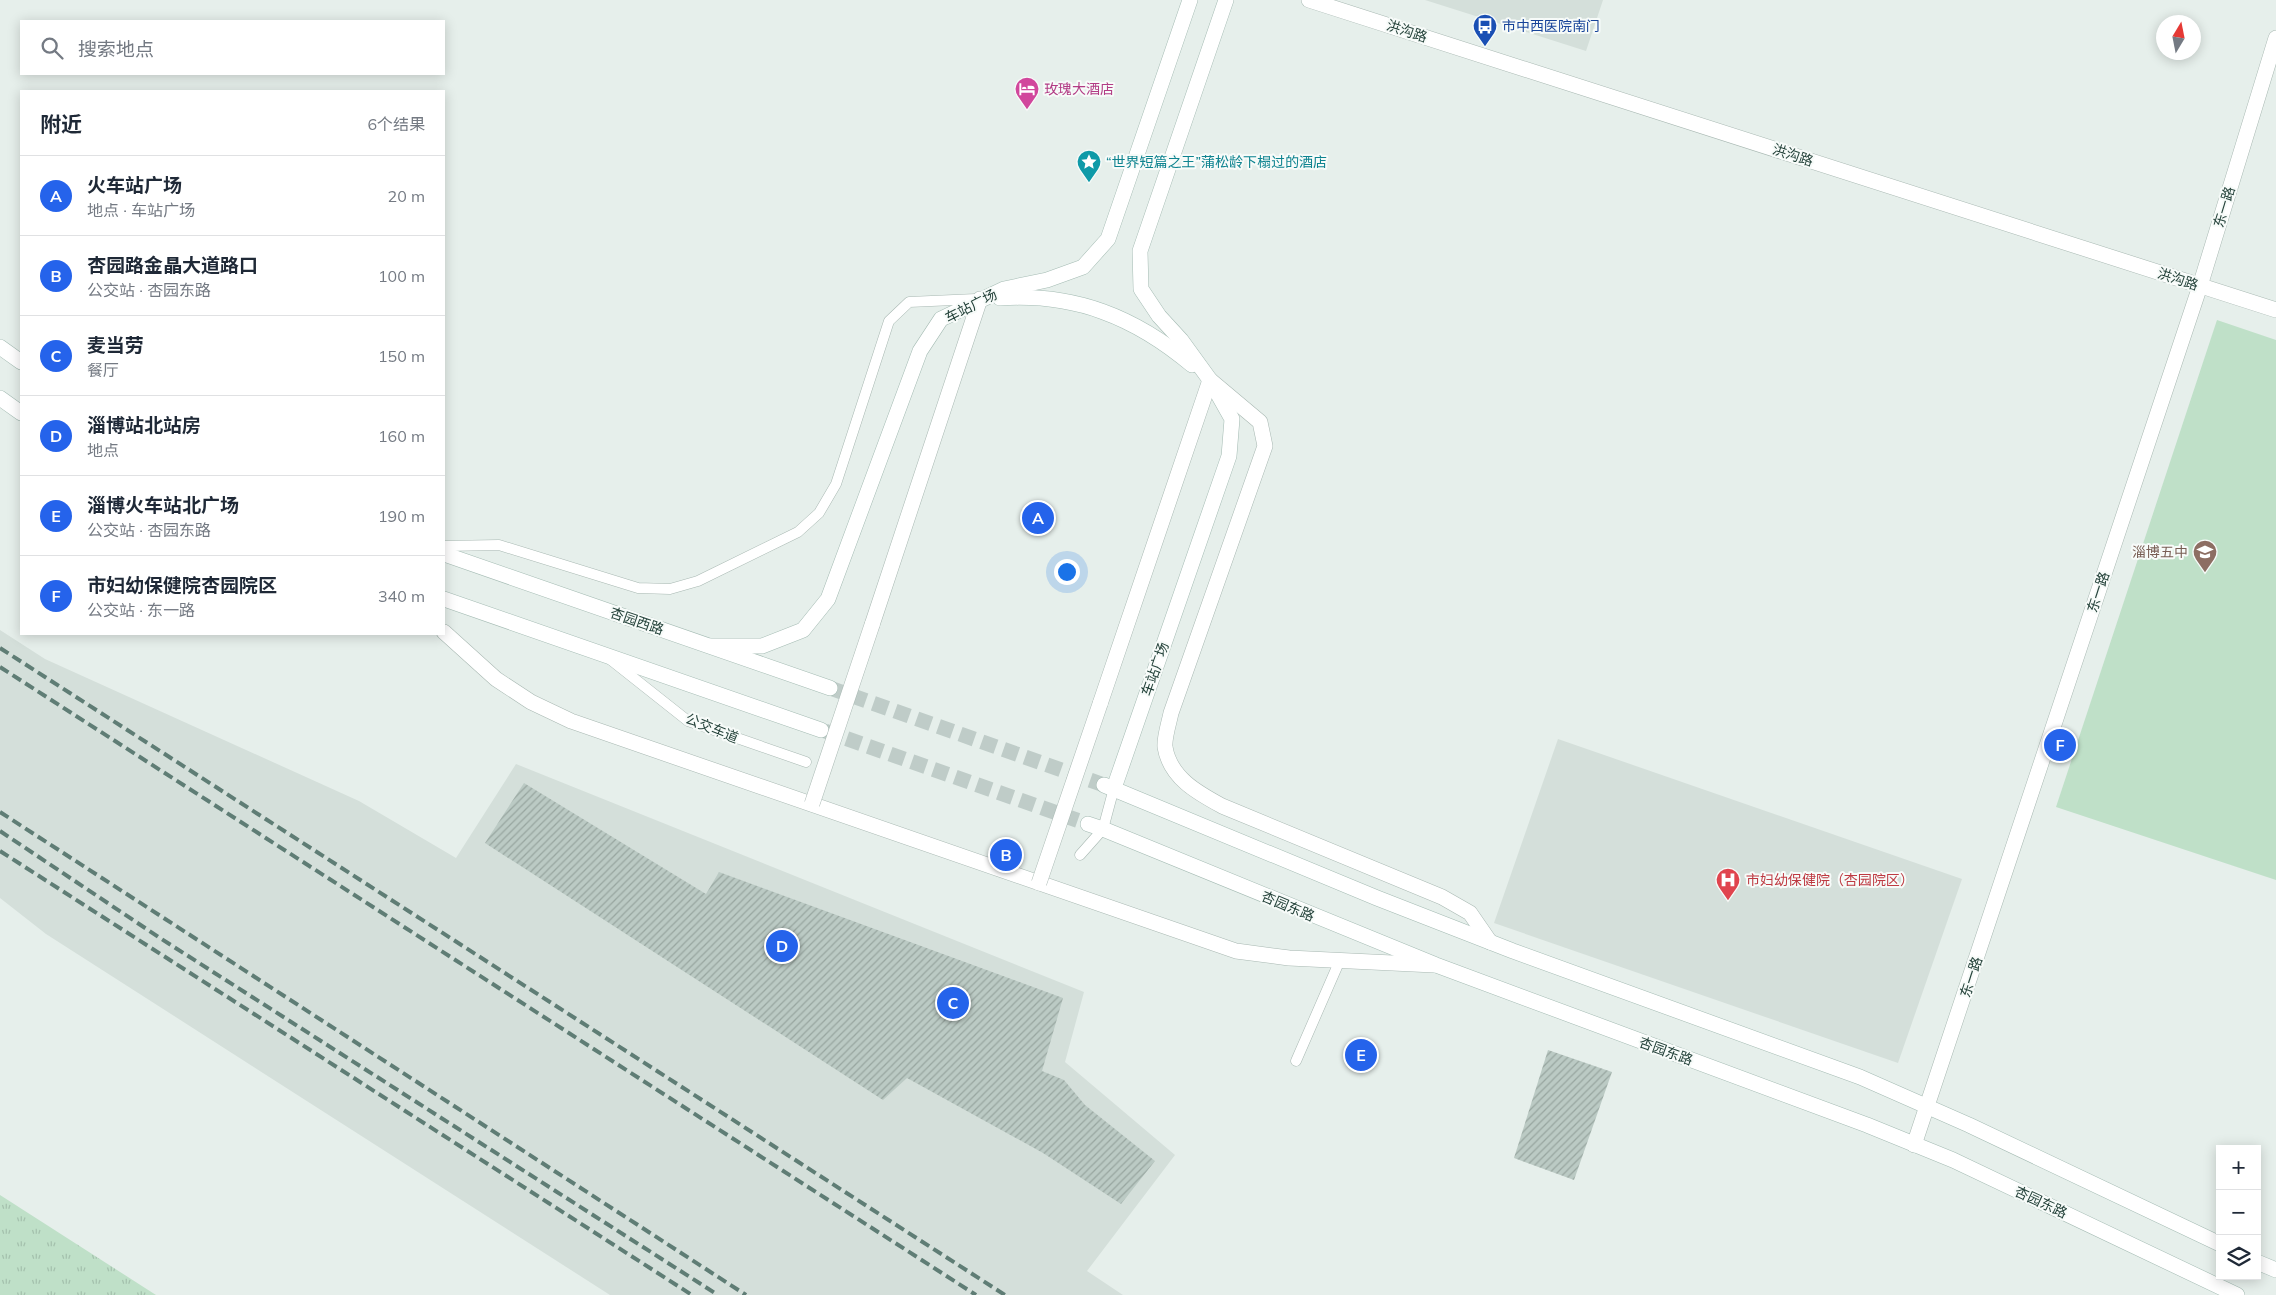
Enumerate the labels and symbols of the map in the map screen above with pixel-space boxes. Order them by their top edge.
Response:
bus stop icon: 市中西医院南门 [1472,13,1498,47]
north arrow [2156,15,2201,60]
street label: 洪沟路 [1384,16,1430,46]
place label: 市中西医院南门 [1502,17,1600,35]
hotel icon: 玫瑰大酒店 [1014,76,1040,110]
place label: 玫瑰大酒店 [1044,80,1114,98]
street label: 洪沟路 [1770,140,1816,170]
place icon: “世界短篇之王”蒲松龄下榻过的酒店 [1076,149,1102,183]
place label: “世界短篇之王”蒲松龄下榻过的酒店 [1106,153,1327,171]
street label: 东一路 [2209,184,2239,230]
street label: 洪沟路 [2155,264,2201,294]
street label: 车站广场 [942,285,1000,327]
pin: A [1022,499,1054,537]
school or university icon: 淄博五中 [2192,539,2218,573]
place label: 淄博五中 [2132,543,2188,561]
your location [1054,559,1080,585]
street label: 东一路 [2083,569,2113,615]
street label: 杏园西路 [608,603,666,639]
street label: 车站广场 [1137,640,1173,698]
street label: 公交车道 [683,709,741,747]
pin: F [2044,726,2076,764]
pin: B [990,836,1022,874]
hospital icon: 市妇幼保健院（杏园院区） [1715,867,1741,901]
place label: 市妇幼保健院（杏园院区） [1746,871,1914,889]
street label: 杏园东路 [1259,887,1317,925]
pin: D [766,927,798,965]
street label: 东一路 [1956,954,1986,1000]
pin: C [937,984,969,1022]
street label: 杏园东路 [1637,1033,1695,1069]
pin: E [1345,1036,1377,1074]
street label: 杏园东路 [2012,1182,2070,1222]

